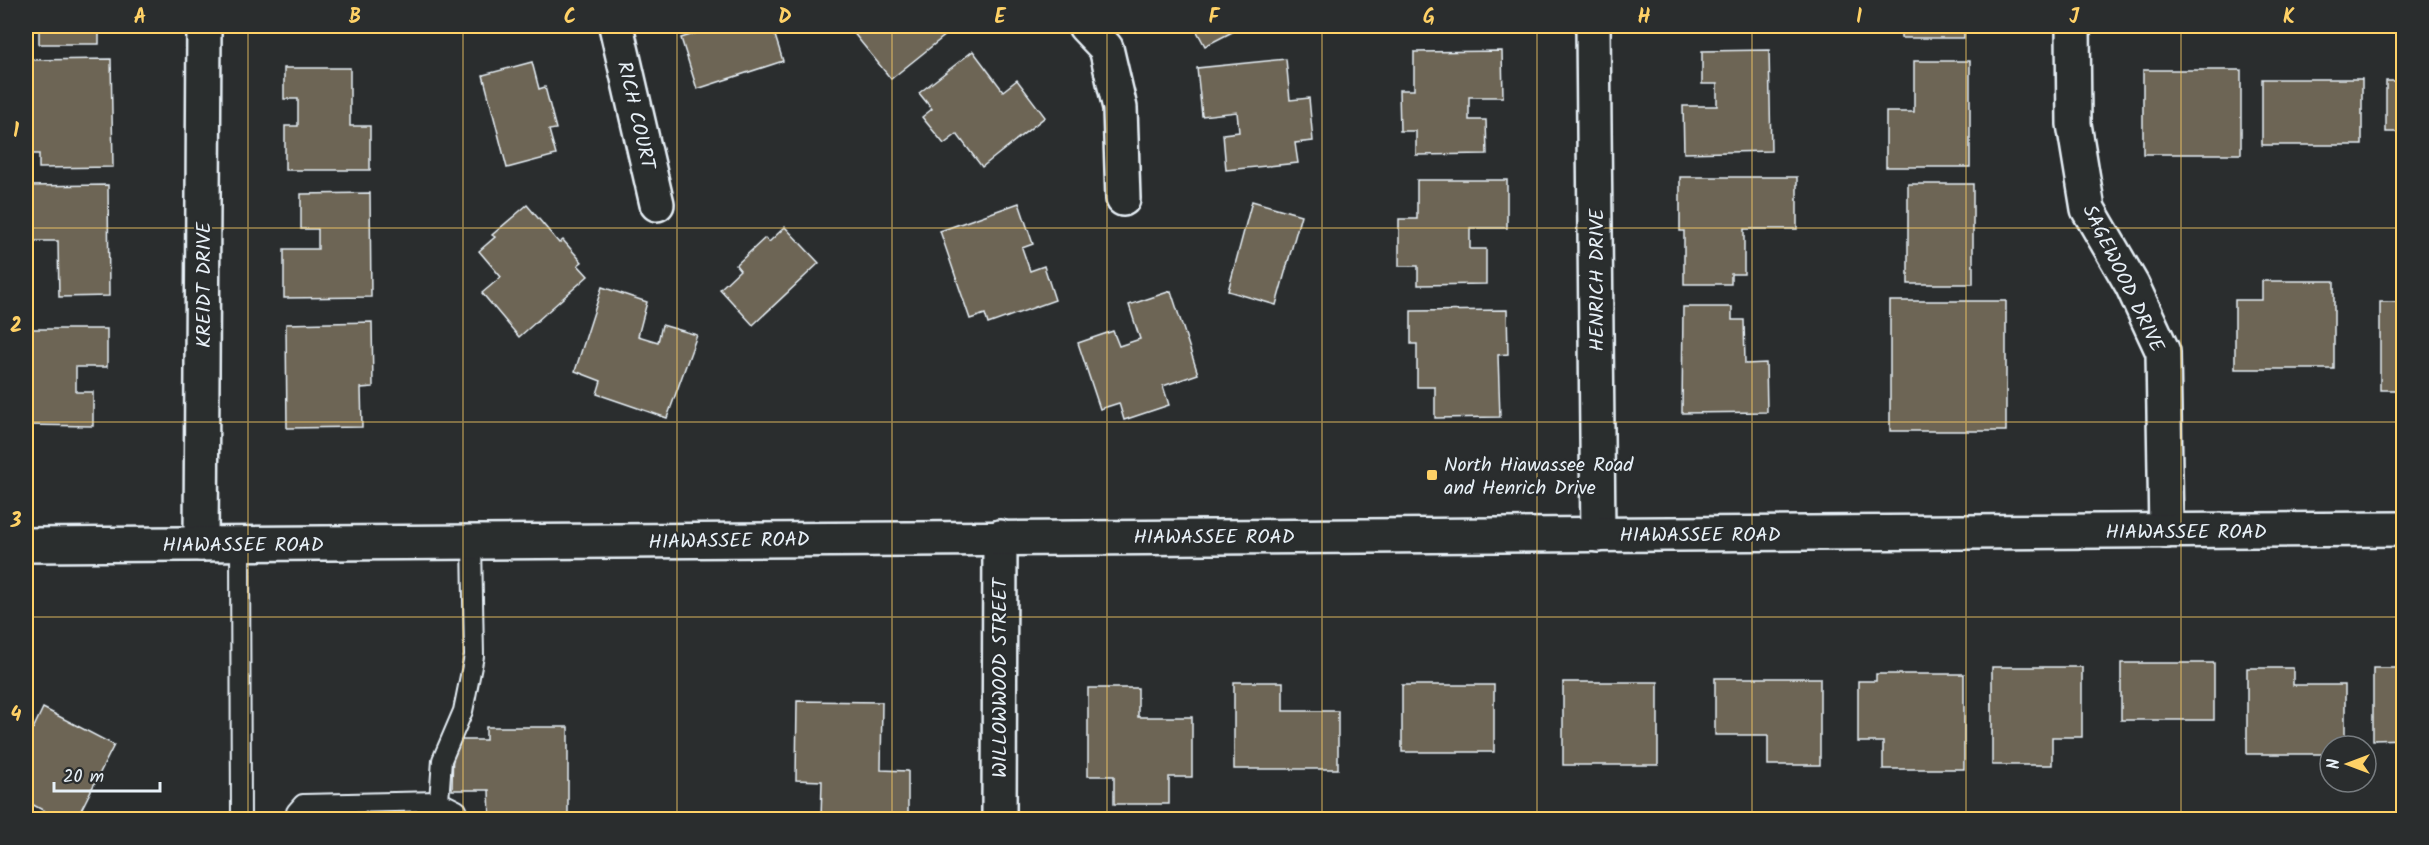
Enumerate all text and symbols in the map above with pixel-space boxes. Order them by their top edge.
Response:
text: A [134,2,146,34]
text: B [349,2,361,34]
text: C [564,2,576,34]
text: D [778,2,792,34]
text: E [994,2,1006,34]
text: F [1209,2,1221,34]
text: G [1423,2,1435,34]
text: H [1637,2,1651,34]
text: I [1856,2,1862,34]
text: J [2069,2,2080,34]
text: K [2283,2,2295,34]
street label: RICH COURT [607,58,664,175]
text: 1 [13,116,19,148]
street label: SAGEWOOD DRIVE [2073,200,2172,359]
street label: HENRICH DRIVE [1582,207,1614,352]
street label: KREIDT DRIVE [189,221,221,348]
text: 2 [10,311,22,343]
place label: North Hiawassee Road and Henrich Drive [1444,450,1634,505]
marker: North Hiawassee Road and Henrich Drive [1425,468,1439,482]
text: 3 [10,506,22,538]
street label: HIAWASSEE ROAD [2105,517,2267,549]
street label: HIAWASSEE ROAD [1619,520,1781,552]
street label: HIAWASSEE ROAD [1133,522,1295,554]
street label: HIAWASSEE ROAD [648,525,810,559]
street label: HIAWASSEE ROAD [162,530,324,562]
street label: WILLOWWOOD STREET [985,576,1017,778]
text: 4 [11,700,22,732]
north arrow [2318,734,2378,794]
scale bar [54,755,160,793]
text: N [2322,759,2347,769]
text: 20 m [63,763,104,792]

